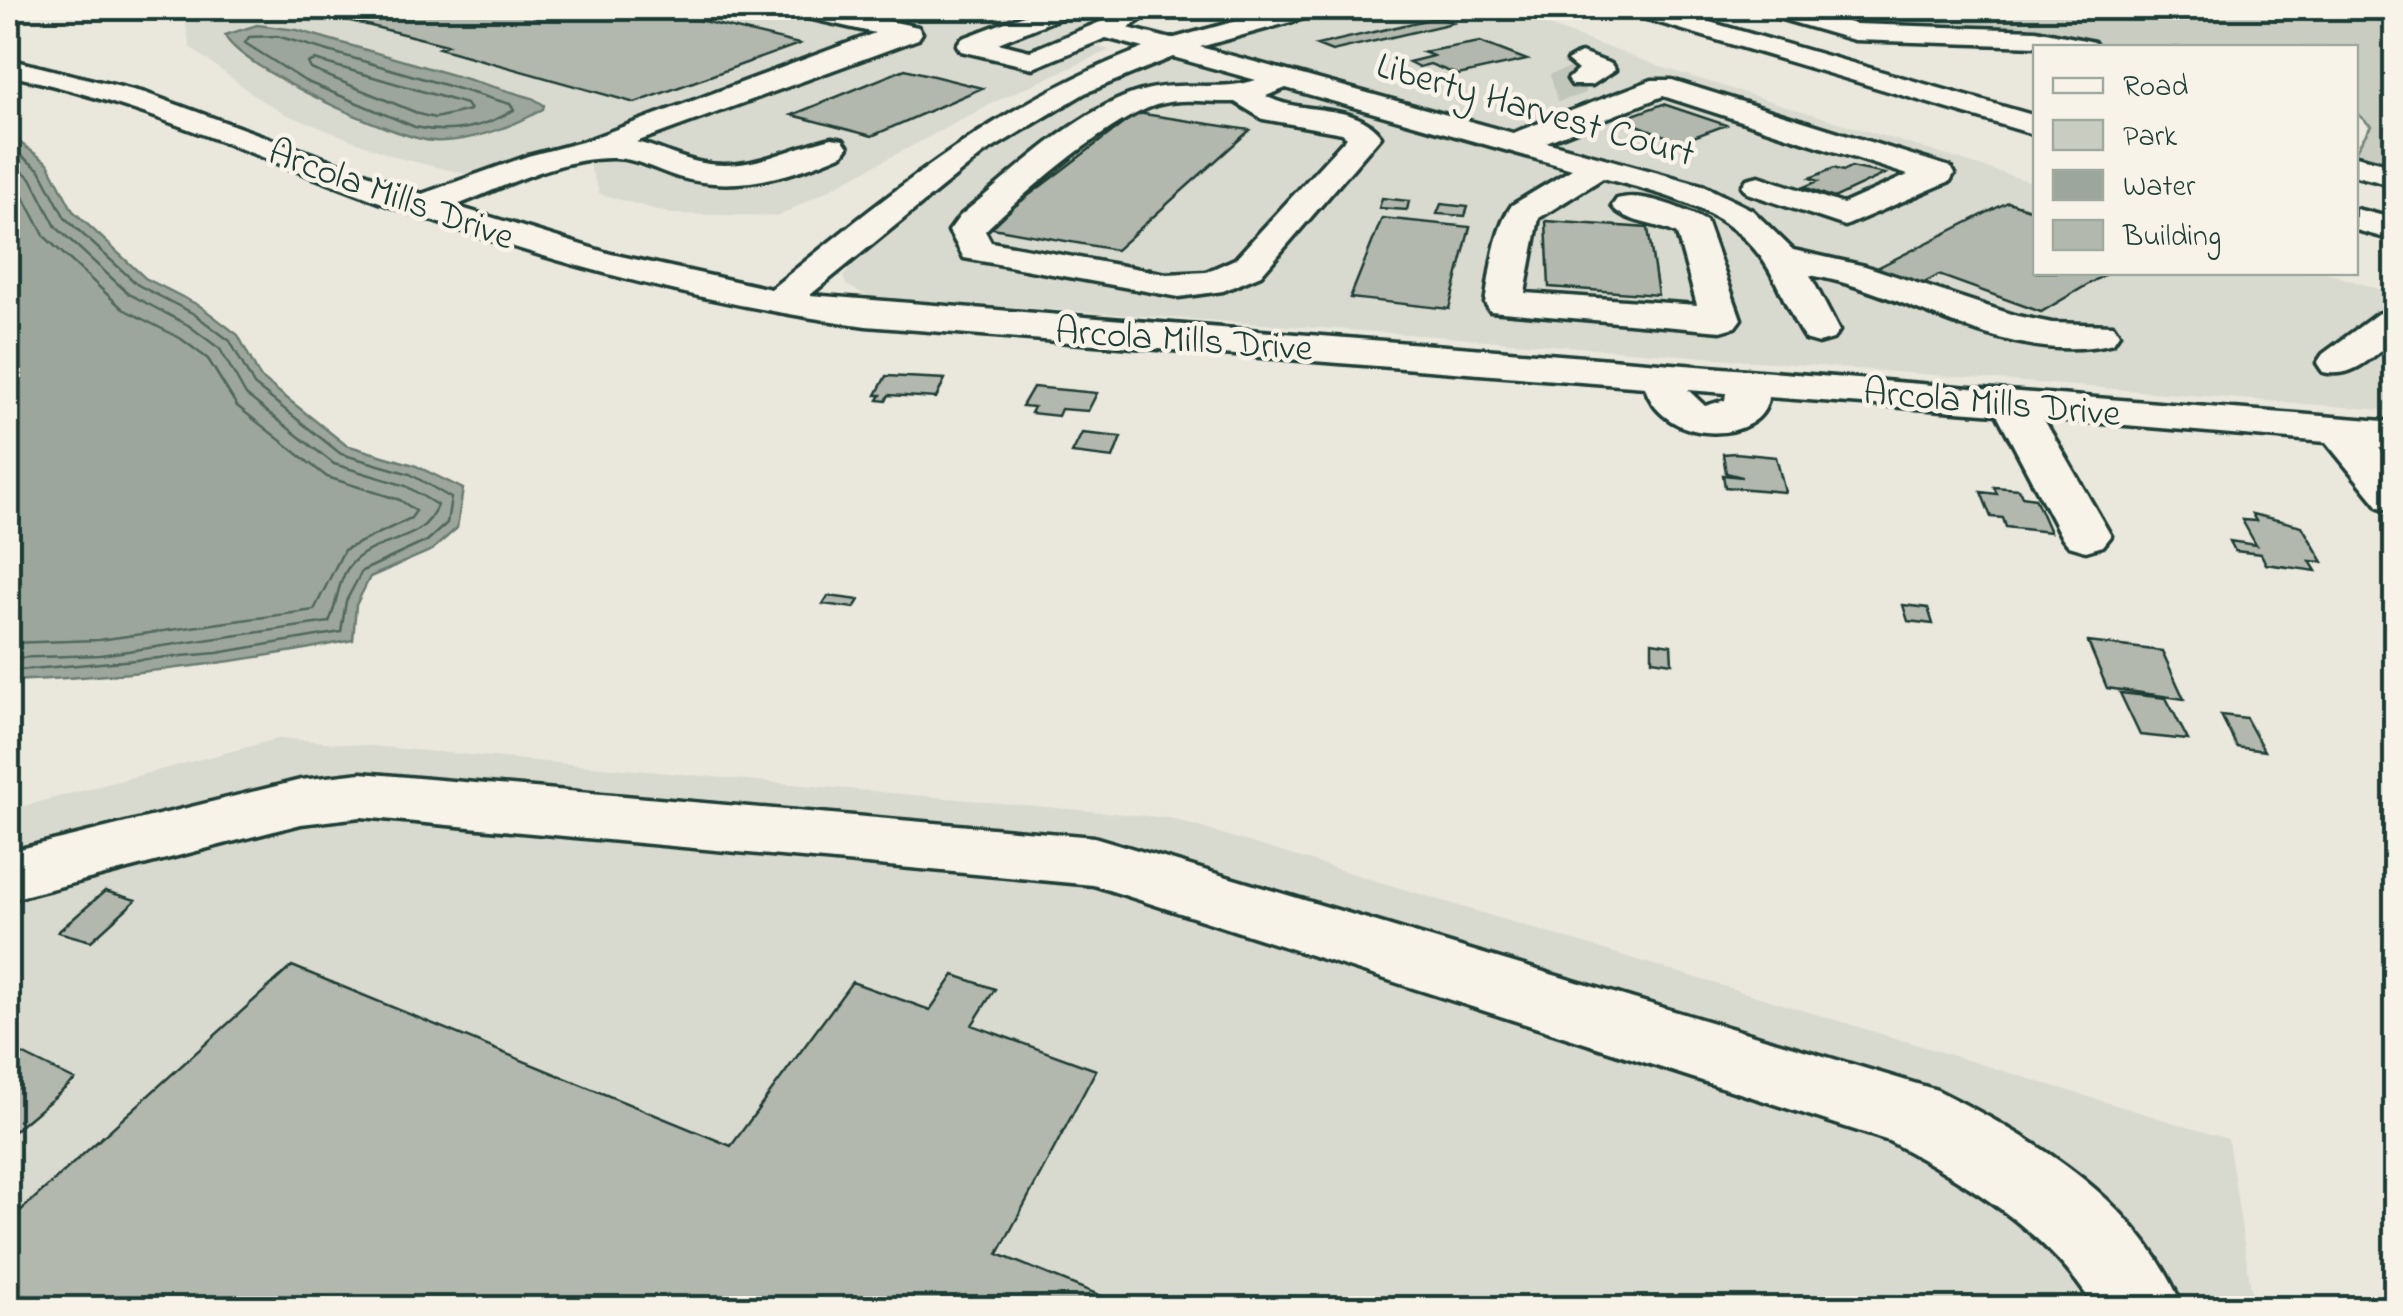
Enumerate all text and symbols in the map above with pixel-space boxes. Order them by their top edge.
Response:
street label: Liberty Harvest Court [1369,40,1701,184]
legend [2033,45,2358,275]
text: Road [2123,66,2188,110]
text: Park [2123,116,2178,160]
street label: Arcola Mills Drive [260,126,522,268]
text: Water [2123,166,2196,210]
text: Building [2122,216,2221,260]
street label: Arcola Mills Drive [1053,305,1315,379]
street label: Arcola Mills Drive [1861,366,2124,444]

